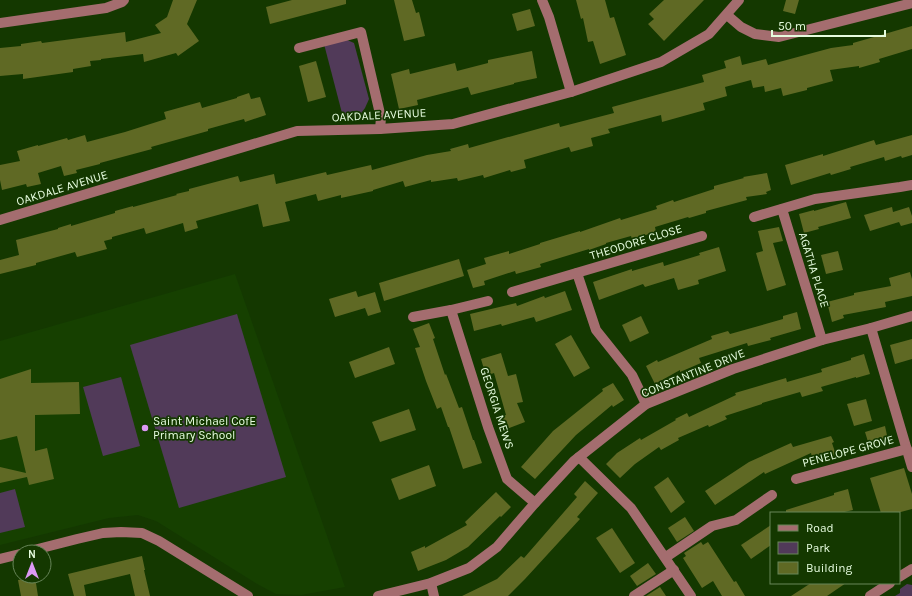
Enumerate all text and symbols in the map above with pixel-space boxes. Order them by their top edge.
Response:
scale bar [772,12,885,38]
text: 50 m [778,19,806,33]
street label: OAKDALE AVENUE [331,106,427,124]
street label: OAKDALE AVENUE [15,167,109,209]
street label: THEODORE CLOSE [588,221,684,263]
street label: AGATHA PLACE [796,231,832,309]
street label: CONSTANTINE DRIVE [639,346,747,400]
street label: GEORGIA MEWS [477,365,517,451]
place label: Saint Michael CofE Primary School [153,414,256,442]
marker: Saint Michael CofE Primary School [140,423,150,433]
street label: PENELOPE GROVE [801,432,895,470]
legend [770,512,900,584]
text: Road [806,521,834,535]
text: Park [806,541,831,555]
north arrow [12,544,52,584]
text: N [28,548,36,561]
text: Building [806,561,853,575]

